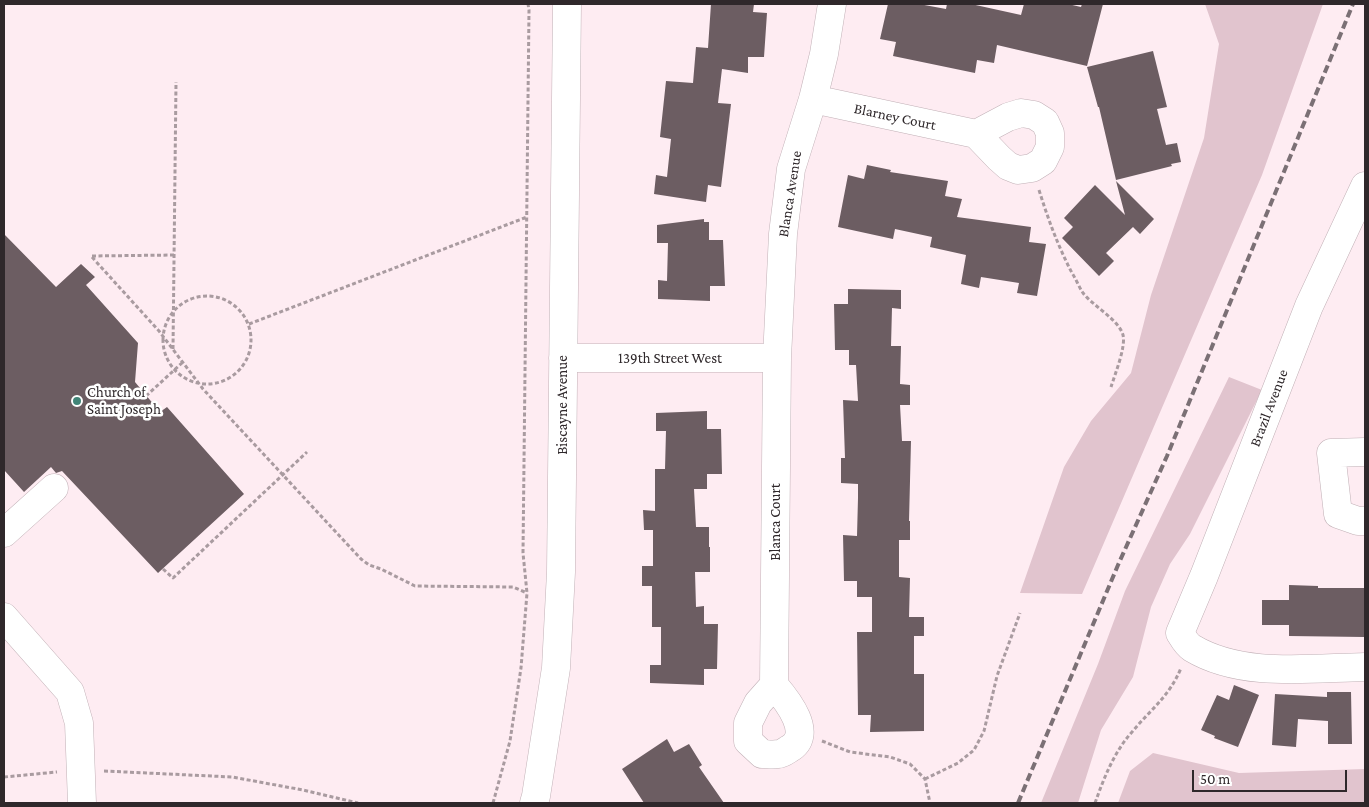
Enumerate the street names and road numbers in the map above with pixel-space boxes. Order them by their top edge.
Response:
street label: Blarney Court [852,100,938,134]
street label: Blanca Avenue [774,149,806,239]
street label: 139th Street West [618,349,722,367]
street label: Biscayne Avenue [553,355,571,455]
street label: Brazil Avenue [1246,367,1292,449]
street label: Blanca Court [766,483,784,561]

